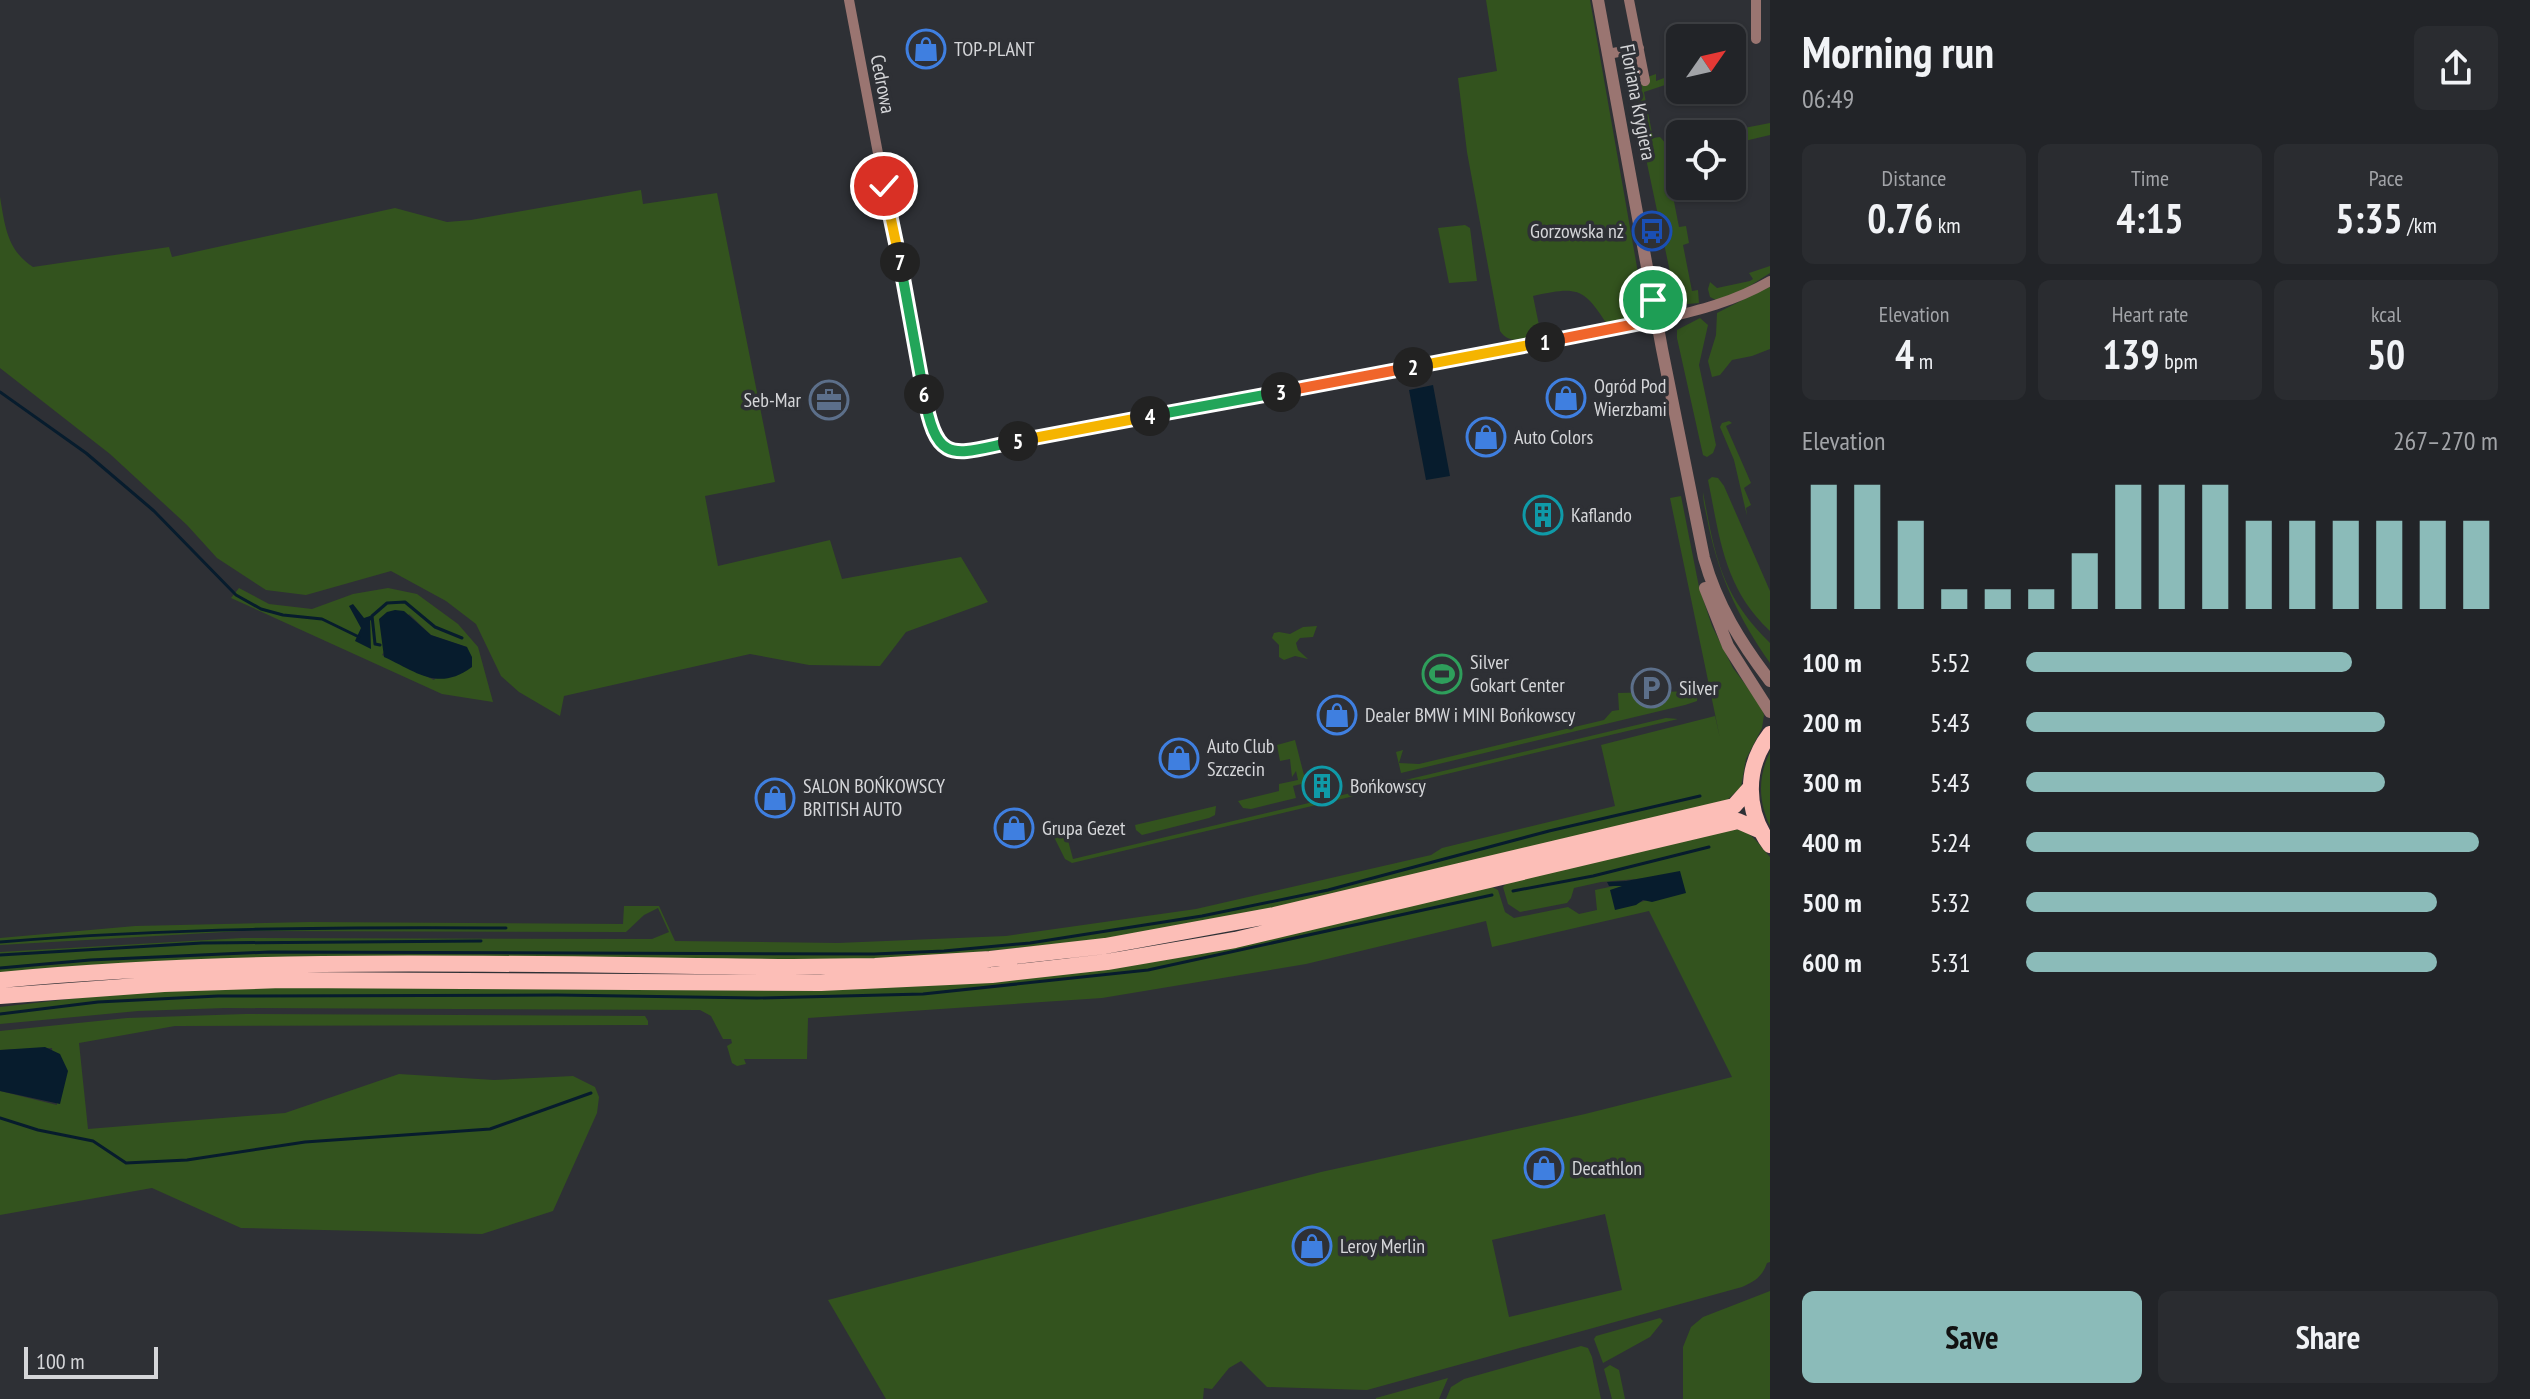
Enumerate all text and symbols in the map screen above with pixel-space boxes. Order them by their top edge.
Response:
text: Morning run [1802,23,1994,80]
north arrow [1666,24,1746,104]
map controls [1666,24,1746,200]
button: share [2414,26,2498,110]
shop icon: TOP-PLANT [905,28,947,70]
place label: TOP-PLANT [954,36,1035,62]
street label: Floriana Krygiera [1614,42,1662,162]
street label: Cedrowa [865,52,901,116]
text: 06:49 [1802,82,1854,115]
button: locate [1666,120,1746,200]
pin [850,152,918,220]
icon: check [862,164,906,208]
text: Distance [1882,164,1946,192]
text: Time [2131,164,2169,192]
text: Pace [2369,164,2403,192]
text: 0.76 [1867,192,1933,244]
text: 4:15 [2116,192,2184,244]
text: 5:35 [2335,192,2403,244]
bus stop icon: Gorzowska nż [1631,210,1673,252]
text: km [1933,211,1961,239]
text: /km [2403,211,2437,239]
place label: Gorzowska nż [1530,218,1624,244]
pin: 7 [880,242,920,282]
text: 7 [895,248,905,276]
pin [1619,266,1687,334]
icon: arrive [1631,278,1675,322]
text: Elevation [1879,300,1949,328]
text: Heart rate [2112,300,2188,328]
text: kcal [2371,300,2401,328]
pin: 1 [1525,322,1565,362]
text: 1 [1540,328,1550,356]
text: 4 [1895,328,1914,380]
text: 139 [2102,328,2160,380]
text: 50 [2367,328,2405,380]
pin: 2 [1393,347,1433,387]
text: m [1914,347,1933,375]
text: bpm [2160,347,2198,375]
text: 2 [1408,353,1418,381]
pin: 3 [1261,372,1301,412]
place label: Ogród Pod Wierzbami [1594,373,1667,422]
pin: 6 [904,374,944,414]
shop icon: Ogród Pod Wierzbami [1545,377,1587,419]
text: 3 [1276,378,1286,406]
office icon: Seb-Mar [808,379,850,421]
text: 6 [919,380,929,408]
place label: Seb-Mar [743,387,802,413]
pin: 4 [1130,396,1170,436]
text: 4 [1145,402,1155,430]
shop icon: Auto Colors [1465,416,1507,458]
pin: 5 [998,421,1038,461]
place label: Auto Colors [1514,424,1593,450]
text: Elevation [1802,424,1885,457]
text: 267–270 m [2393,424,2498,457]
text: 5 [1013,427,1023,455]
building icon: Kaflando [1522,494,1564,536]
place label: Kaflando [1571,502,1632,528]
text: 100 m [1802,646,1862,679]
text: 5:52 [1930,646,1970,679]
place label: Silver Gokart Center [1470,649,1565,698]
sports icon: Silver Gokart Center [1421,653,1463,695]
parking icon: Silver [1630,667,1672,709]
place label: Silver [1679,675,1719,701]
shop icon: Dealer BMW i MINI Bońkowscy [1316,694,1358,736]
place label: Dealer BMW i MINI Bońkowscy [1365,702,1576,728]
text: 200 m [1802,706,1862,739]
text: 5:43 [1930,706,1970,739]
place label: Auto Club Szczecin [1207,733,1275,782]
shop icon: Auto Club Szczecin [1158,737,1200,779]
building icon: Bońkowscy [1301,765,1343,807]
text: 300 m [1802,766,1862,799]
text: 5:43 [1930,766,1970,799]
place label: SALON BOŃKOWSCY BRITISH AUTO [803,773,945,822]
place label: Bońkowscy [1350,773,1426,799]
shop icon: SALON BOŃKOWSCY BRITISH AUTO [754,777,796,819]
shop icon: Grupa Gezet [993,807,1035,849]
place label: Grupa Gezet [1042,815,1126,841]
text: 400 m [1802,826,1862,859]
text: 5:24 [1930,826,1970,859]
text: 500 m [1802,886,1862,919]
text: 5:32 [1930,886,1970,919]
text: 600 m [1802,946,1862,979]
text: 5:31 [1930,946,1970,979]
shop icon: Decathlon [1523,1147,1565,1189]
place label: Decathlon [1572,1155,1642,1181]
shop icon: Leroy Merlin [1291,1225,1333,1267]
place label: Leroy Merlin [1340,1233,1425,1259]
button: Save [1802,1291,2142,1383]
button: Share [2158,1291,2498,1383]
scale bar [24,1343,158,1379]
text: 100 m [36,1347,85,1375]

